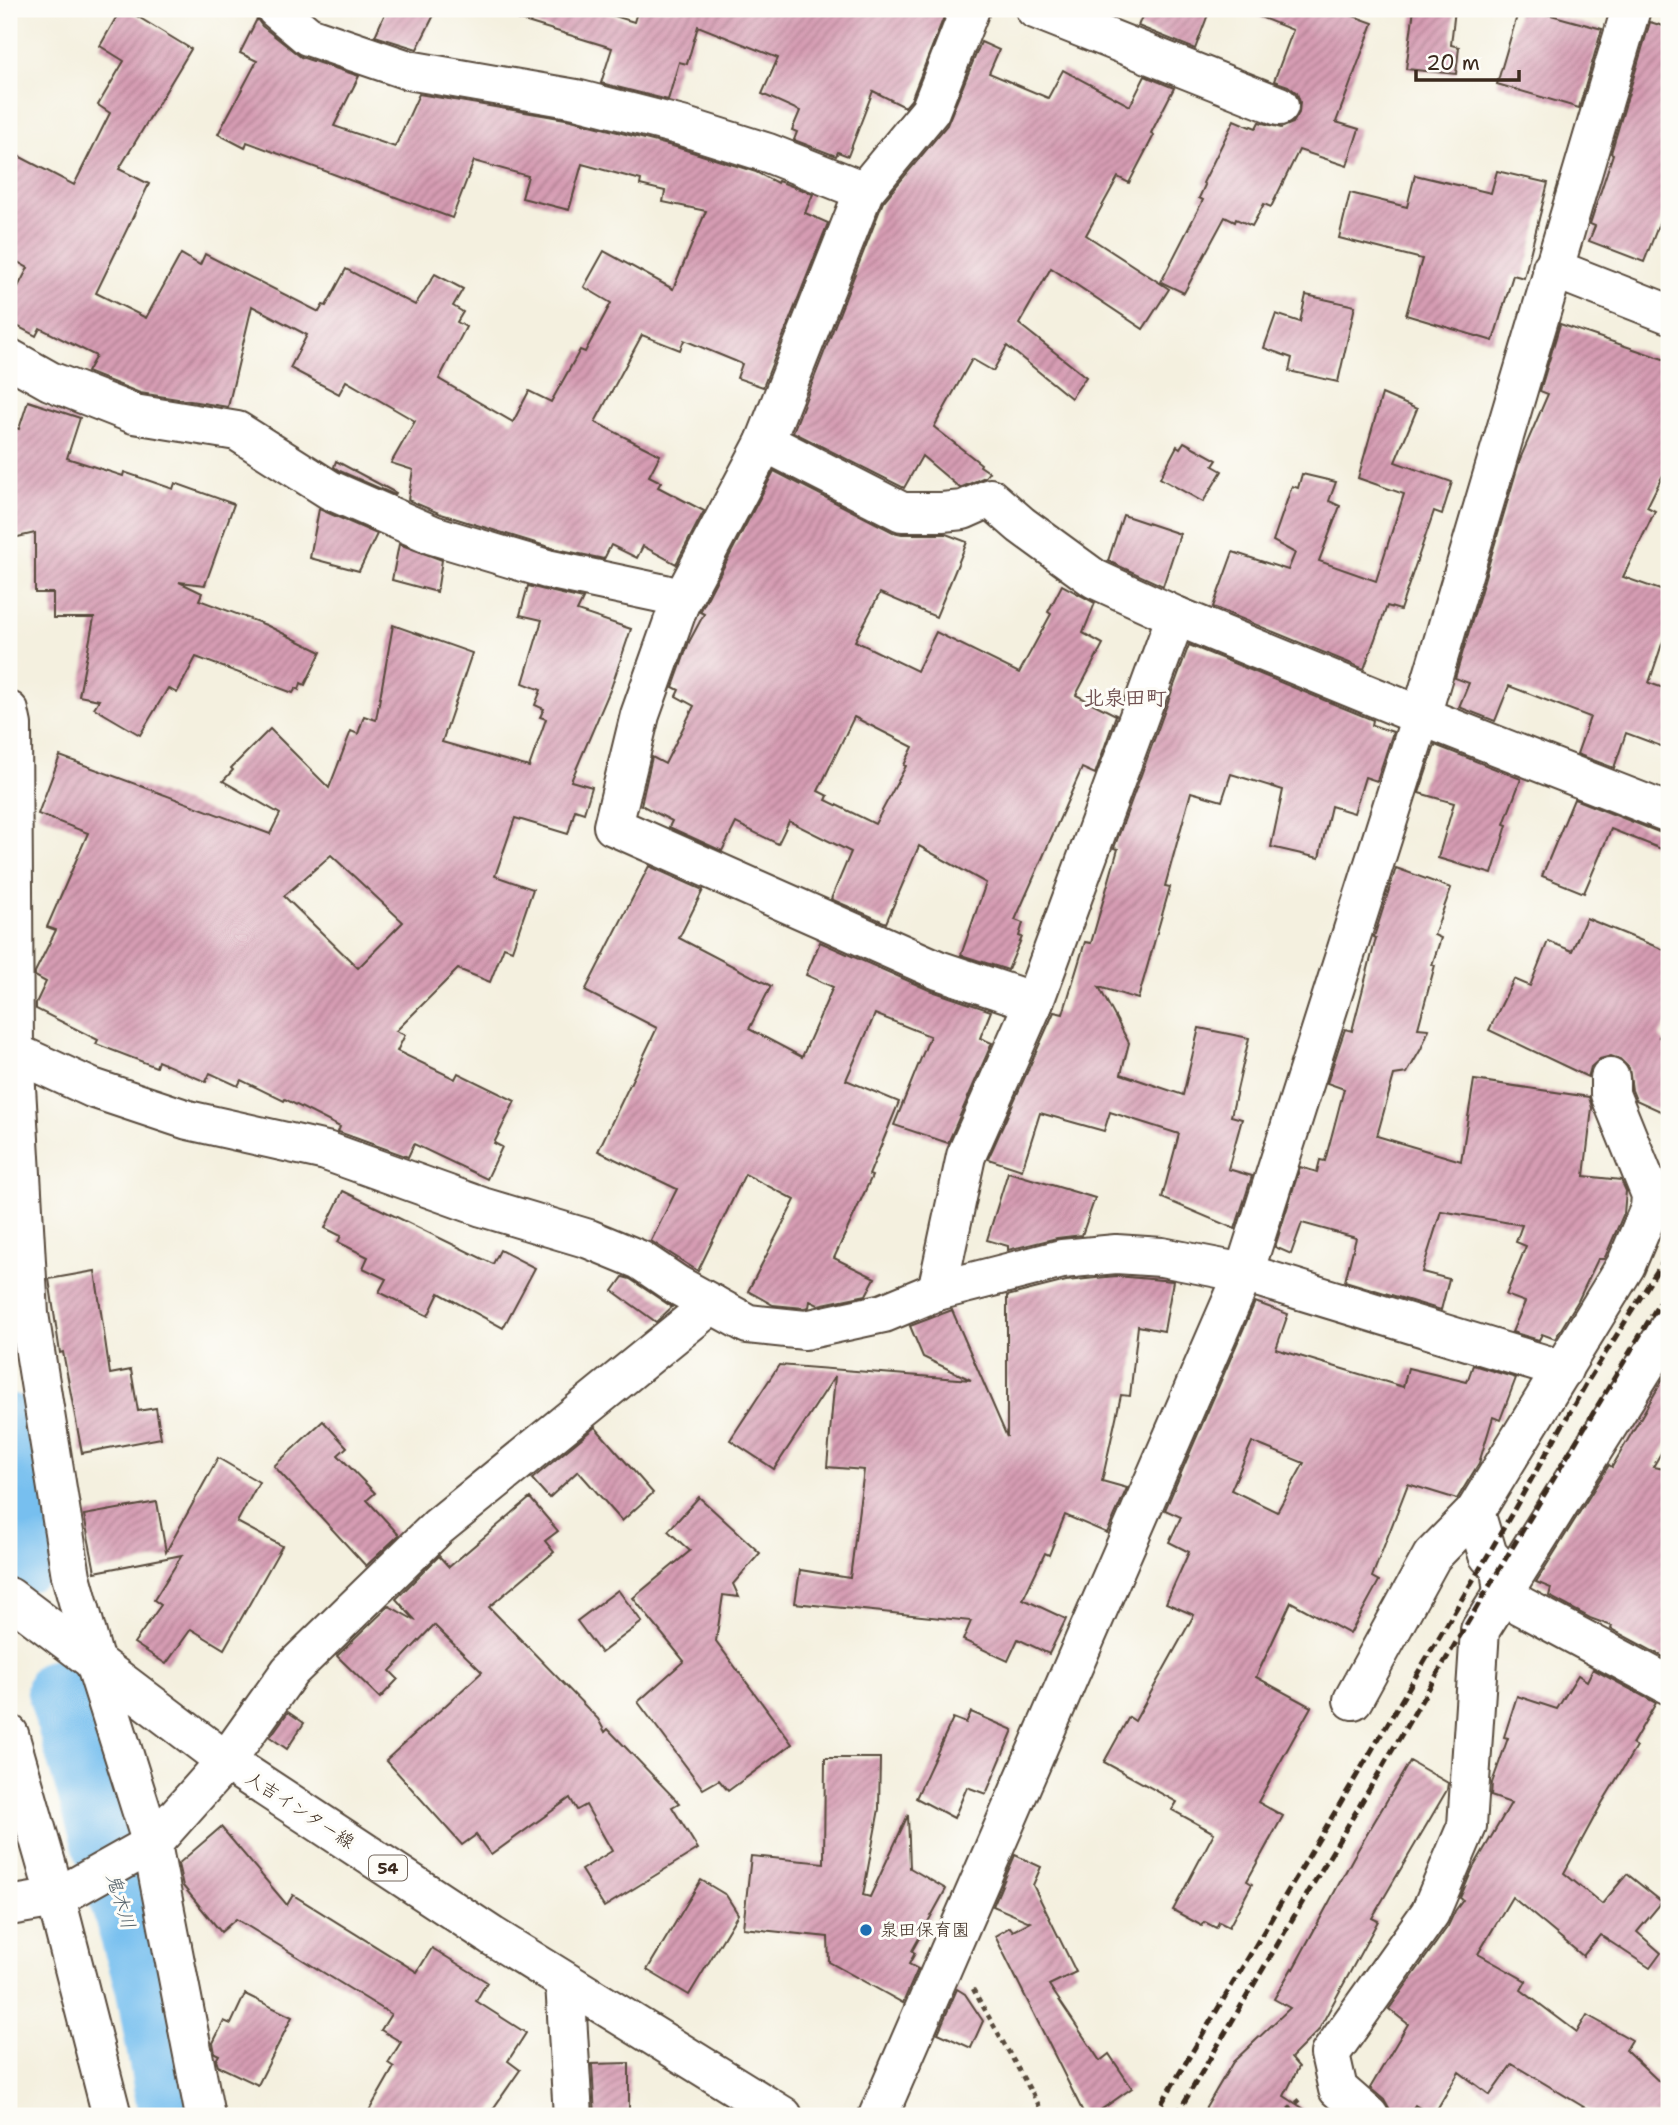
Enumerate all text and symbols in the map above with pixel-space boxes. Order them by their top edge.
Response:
scale bar [1416,38,1519,82]
text: 20 m [1426,49,1480,77]
district label: 北泉田町 [1083,684,1167,712]
street label: 人吉インター線 [241,1766,359,1854]
road number: 54 [369,1856,407,1880]
water label: 鬼木川 [101,1870,141,1932]
place label: 泉田保育園 [880,1918,970,1942]
marker: 泉田保育園 [858,1922,874,1938]

